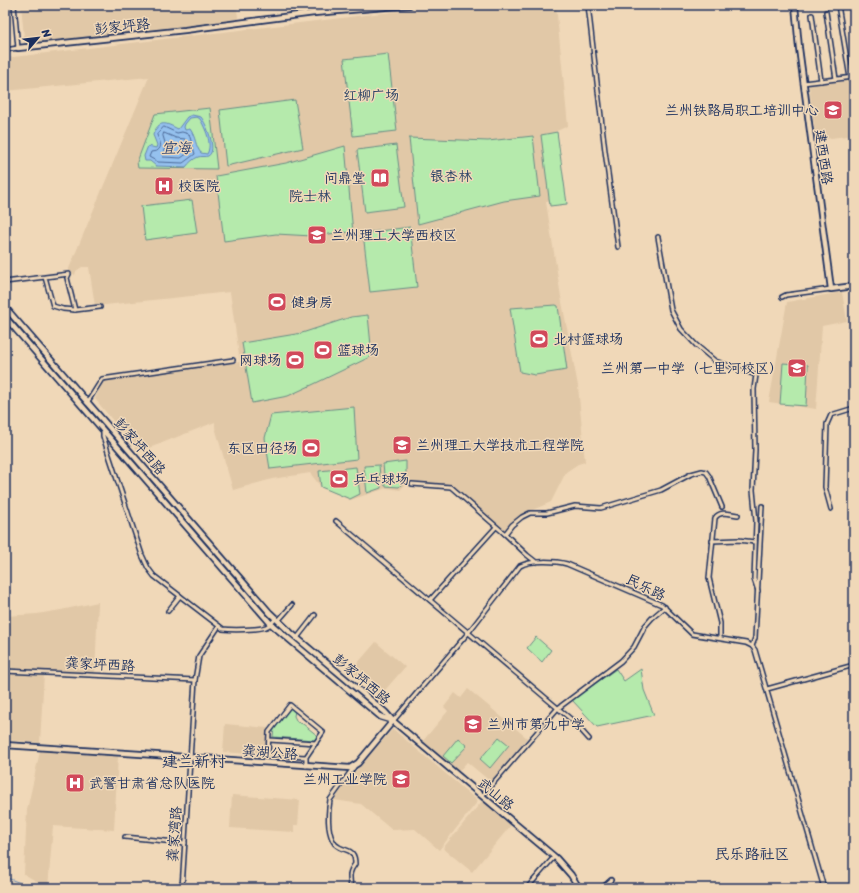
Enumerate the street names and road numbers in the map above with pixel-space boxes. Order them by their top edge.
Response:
street label: 彭家坪路 [93,11,151,42]
street label: 建西西路 [807,128,840,187]
street label: 彭家坪西路 [107,412,172,481]
street label: 民乐路 [621,567,670,608]
street label: 彭家坪西路 [327,647,397,711]
street label: 龚家坪西路 [64,650,136,679]
street label: 龚湖公路 [241,738,299,767]
street label: 武山路 [472,771,520,817]
street label: 龚家湾路 [160,805,189,863]

